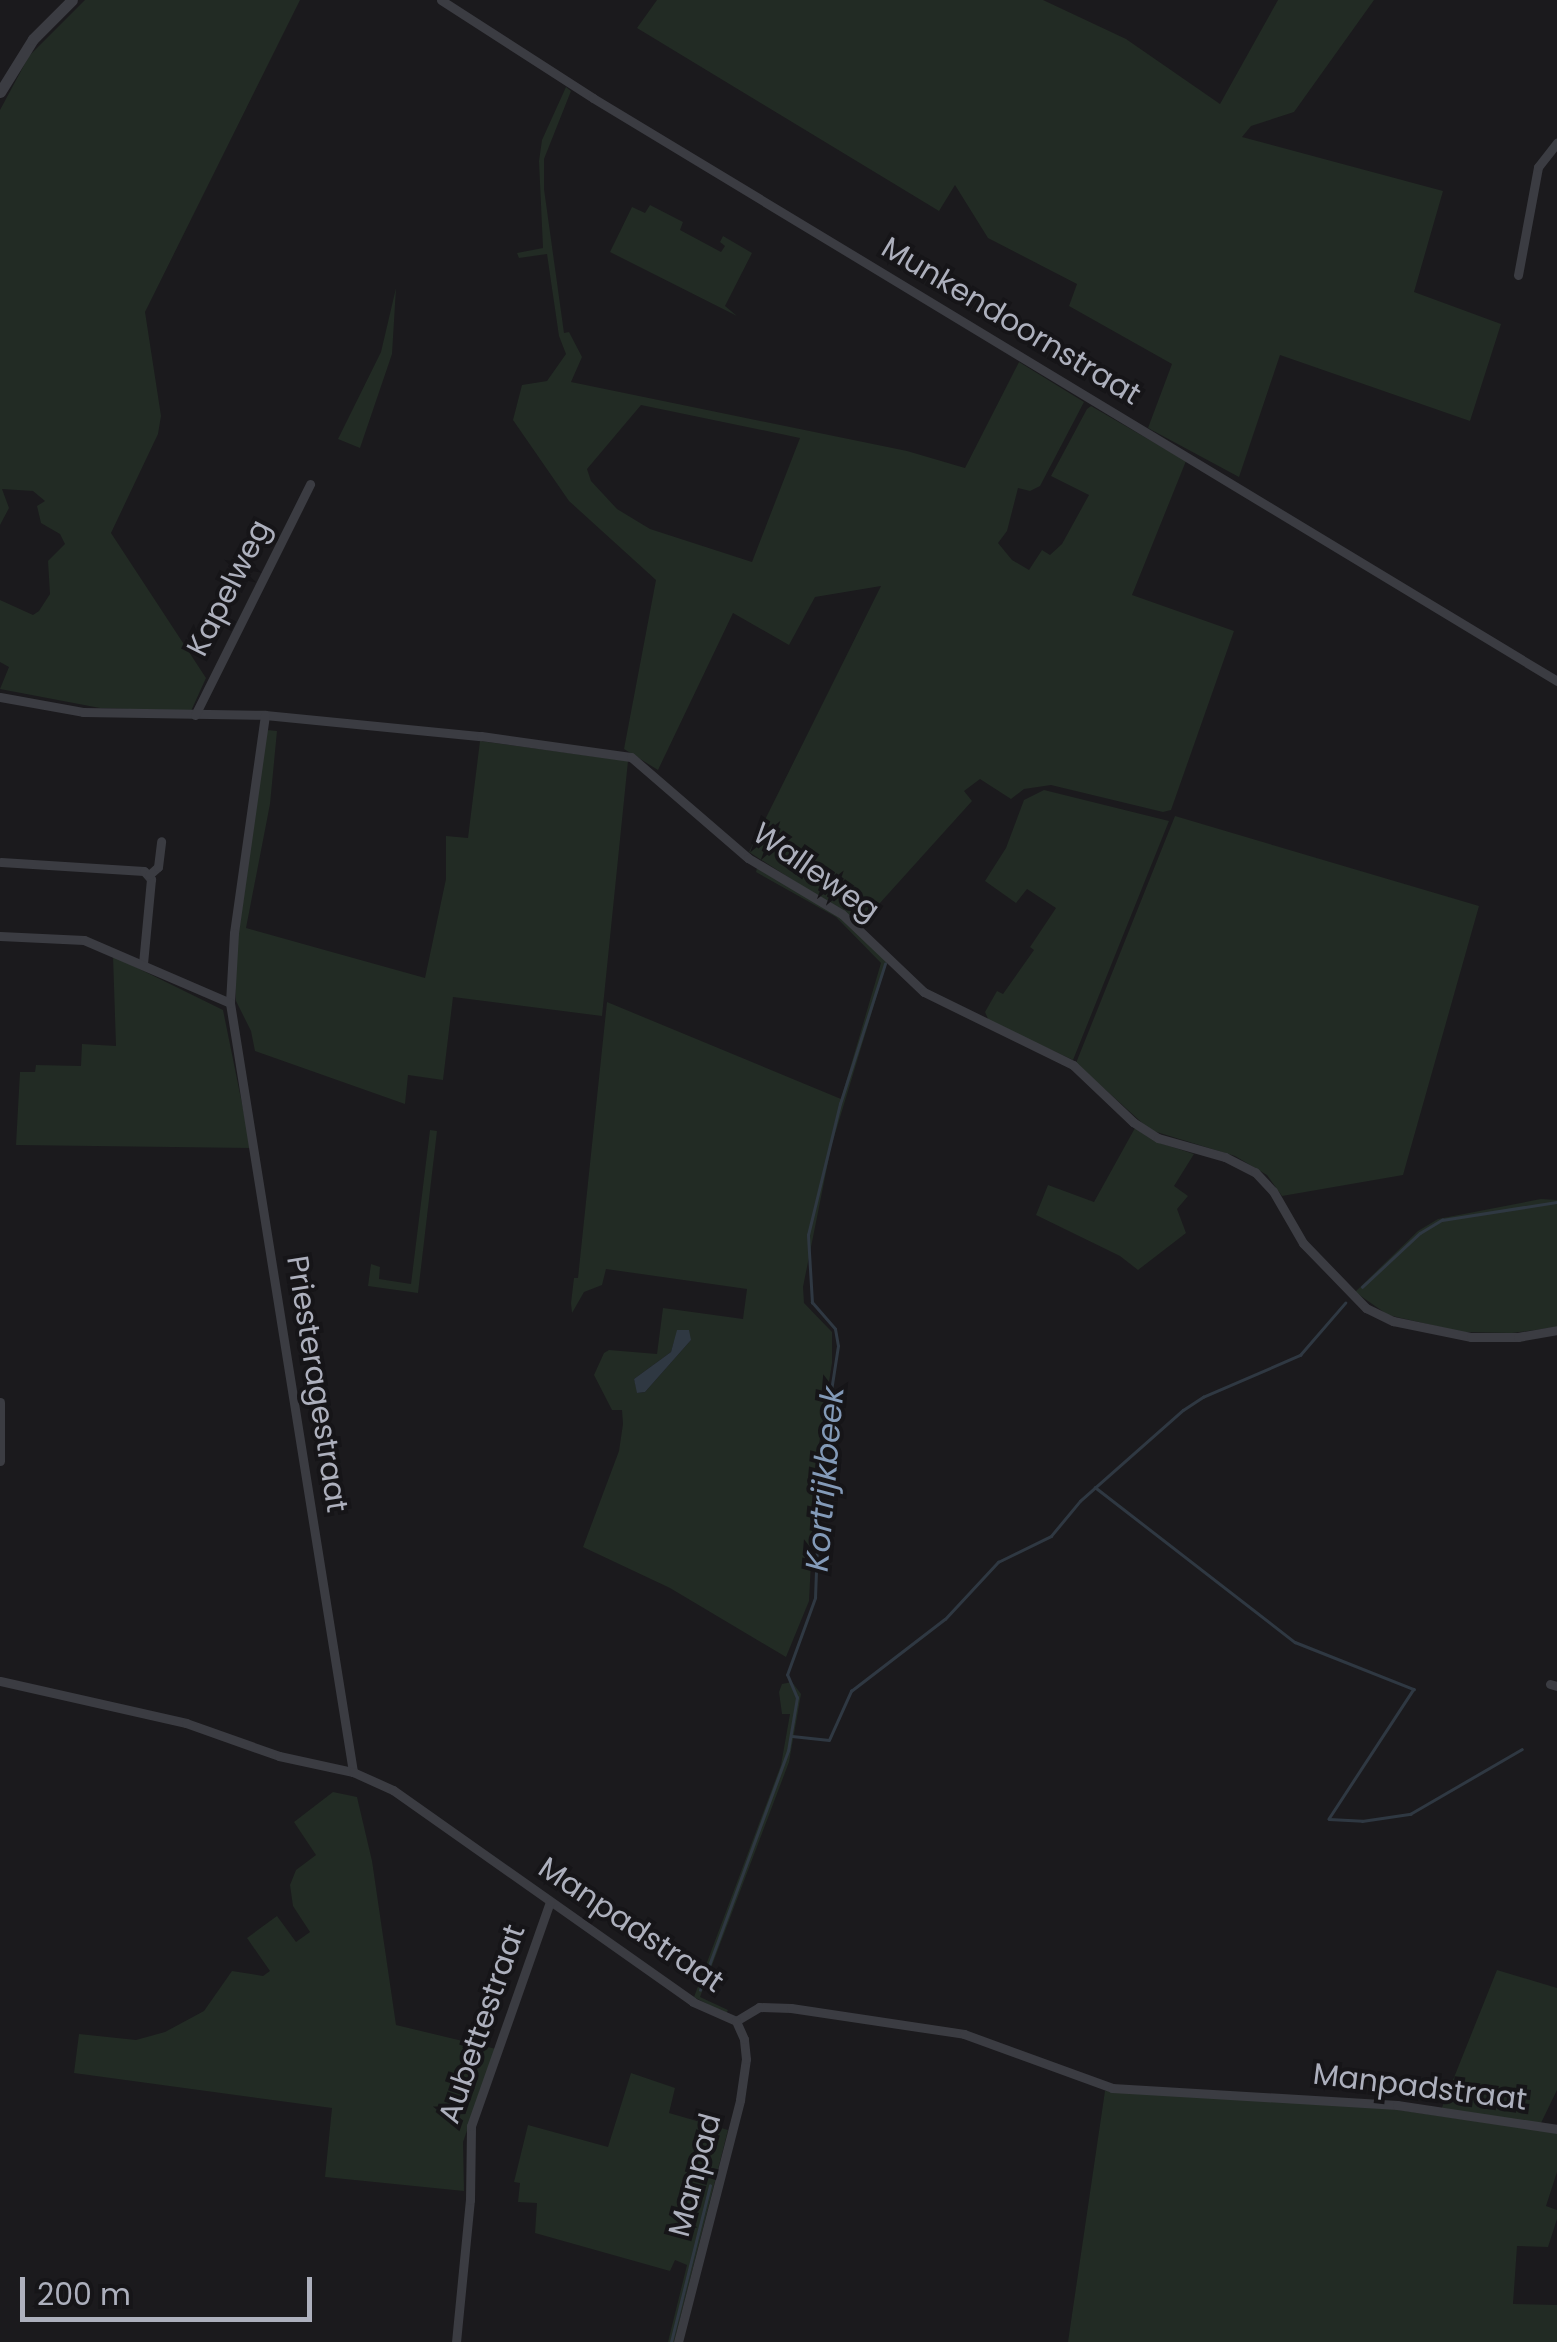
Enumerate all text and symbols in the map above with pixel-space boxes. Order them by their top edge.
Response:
street label: Munkendoornstraat [875,229,1147,413]
street label: Kapelweg [179,514,279,662]
street label: Walleweg [746,815,886,929]
street label: Priesteragestraat [279,1253,355,1515]
water label: Kortrijkbeek [798,1385,852,1573]
street label: Manpadstraat [532,1850,730,2000]
street label: Aubettestraat [431,1920,533,2128]
street label: Manpadstraat [1311,2056,1529,2118]
street label: Manpad [661,2109,729,2241]
scale bar [25,2257,318,2319]
text: 200 m [37,2273,131,2316]

